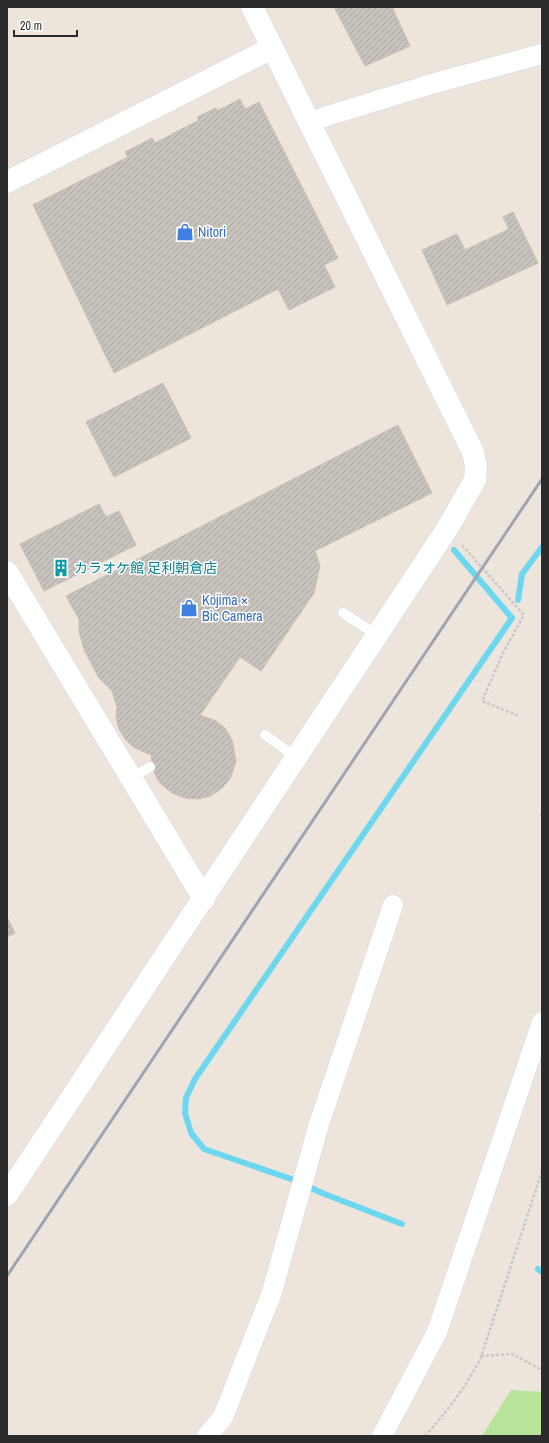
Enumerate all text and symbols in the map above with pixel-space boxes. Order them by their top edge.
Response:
scale bar [14,12,77,38]
text: 20 m [20,18,42,34]
shop icon: Nitori [175,222,195,242]
place label: Nitori [198,223,226,241]
building icon: カラオケ館 足利朝倉店 [51,558,71,578]
place label: カラオケ館 足利朝倉店 [74,559,217,577]
place label: Kojima × Bic Camera [202,591,263,625]
shop icon: Kojima × Bic Camera [179,598,199,618]

